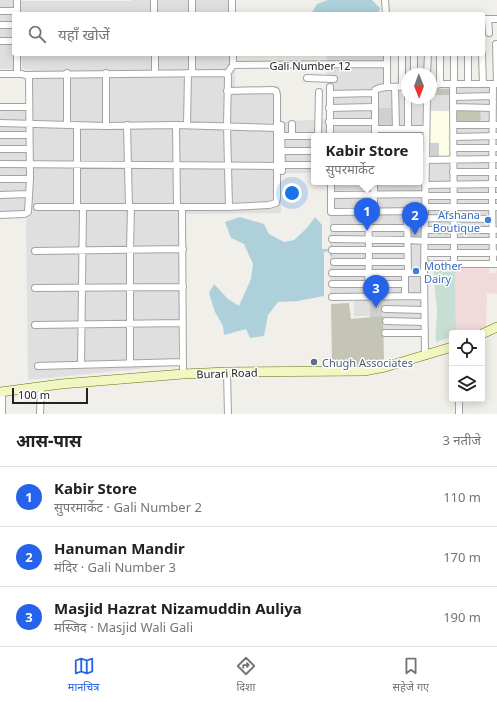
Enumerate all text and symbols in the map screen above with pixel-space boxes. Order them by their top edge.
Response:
search box [12,12,485,56]
icon: search [26,23,48,45]
text: यहाँ खोजें [58,24,110,44]
street label: Gali Number 12 [269,58,351,73]
north arrow [401,68,437,104]
popup [311,133,423,185]
text: Kabir Store [325,140,409,160]
text: सुपरमार्केट [325,160,375,178]
your location [282,183,302,203]
pin: 1 [354,198,380,231]
pin: 2 [402,202,428,235]
place label: Afshana Boutique [433,207,480,235]
marker: Afshana Boutique [483,215,493,225]
place label: Mother Dairy [424,258,463,286]
marker: Mother Dairy [411,266,421,276]
pin: 3 [363,275,389,308]
map controls [449,330,485,402]
button: locate [449,330,485,366]
place label: Chugh Associates [322,355,413,370]
marker: Chugh Associates [309,357,319,367]
street label: Burari Road [196,364,258,382]
button: layers [449,366,485,402]
scale bar [12,386,88,405]
text: 100 m [18,387,50,402]
text: आस-पास [16,429,81,452]
text: 3 नतीजे [443,431,481,449]
text: Kabir Store [54,478,137,498]
text: 1 [25,488,33,506]
text: 110 m [443,488,481,506]
text: सुपरमार्केट · Gali Number 2 [54,498,202,516]
text: Hanuman Mandir [54,538,185,558]
text: 2 [25,548,33,566]
text: 170 m [443,548,481,566]
text: मंदिर · Gali Number 3 [54,558,176,576]
text: Masjid Hazrat Nizamuddin Auliya [54,598,302,618]
text: 3 [25,608,33,626]
text: 190 m [443,608,481,626]
text: मस्जिद · Masjid Wali Gali [54,618,193,636]
tab: मानचित्र [68,655,99,694]
tab: दिशा [235,655,257,694]
tab: सहेजे गए [393,655,429,694]

